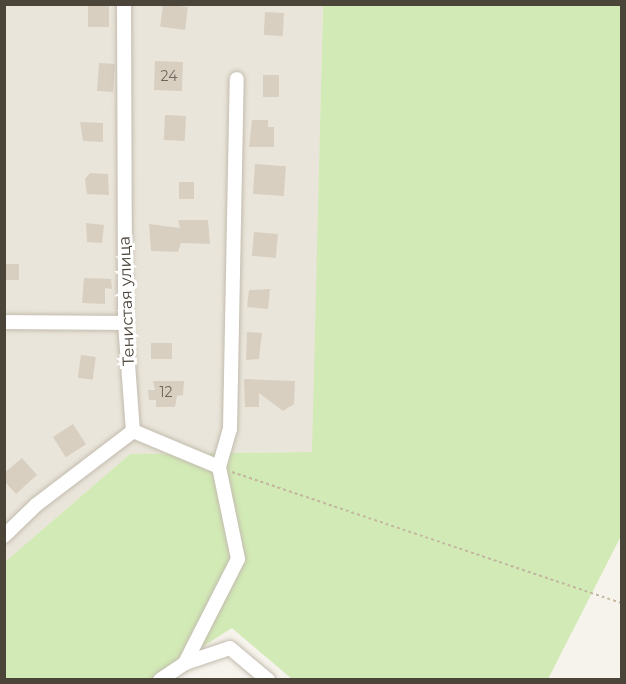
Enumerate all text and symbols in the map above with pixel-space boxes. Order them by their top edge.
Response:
house number: 24 [161,68,177,84]
street label: Тенистая улица [115,236,139,366]
house number: 12 [159,384,173,400]

